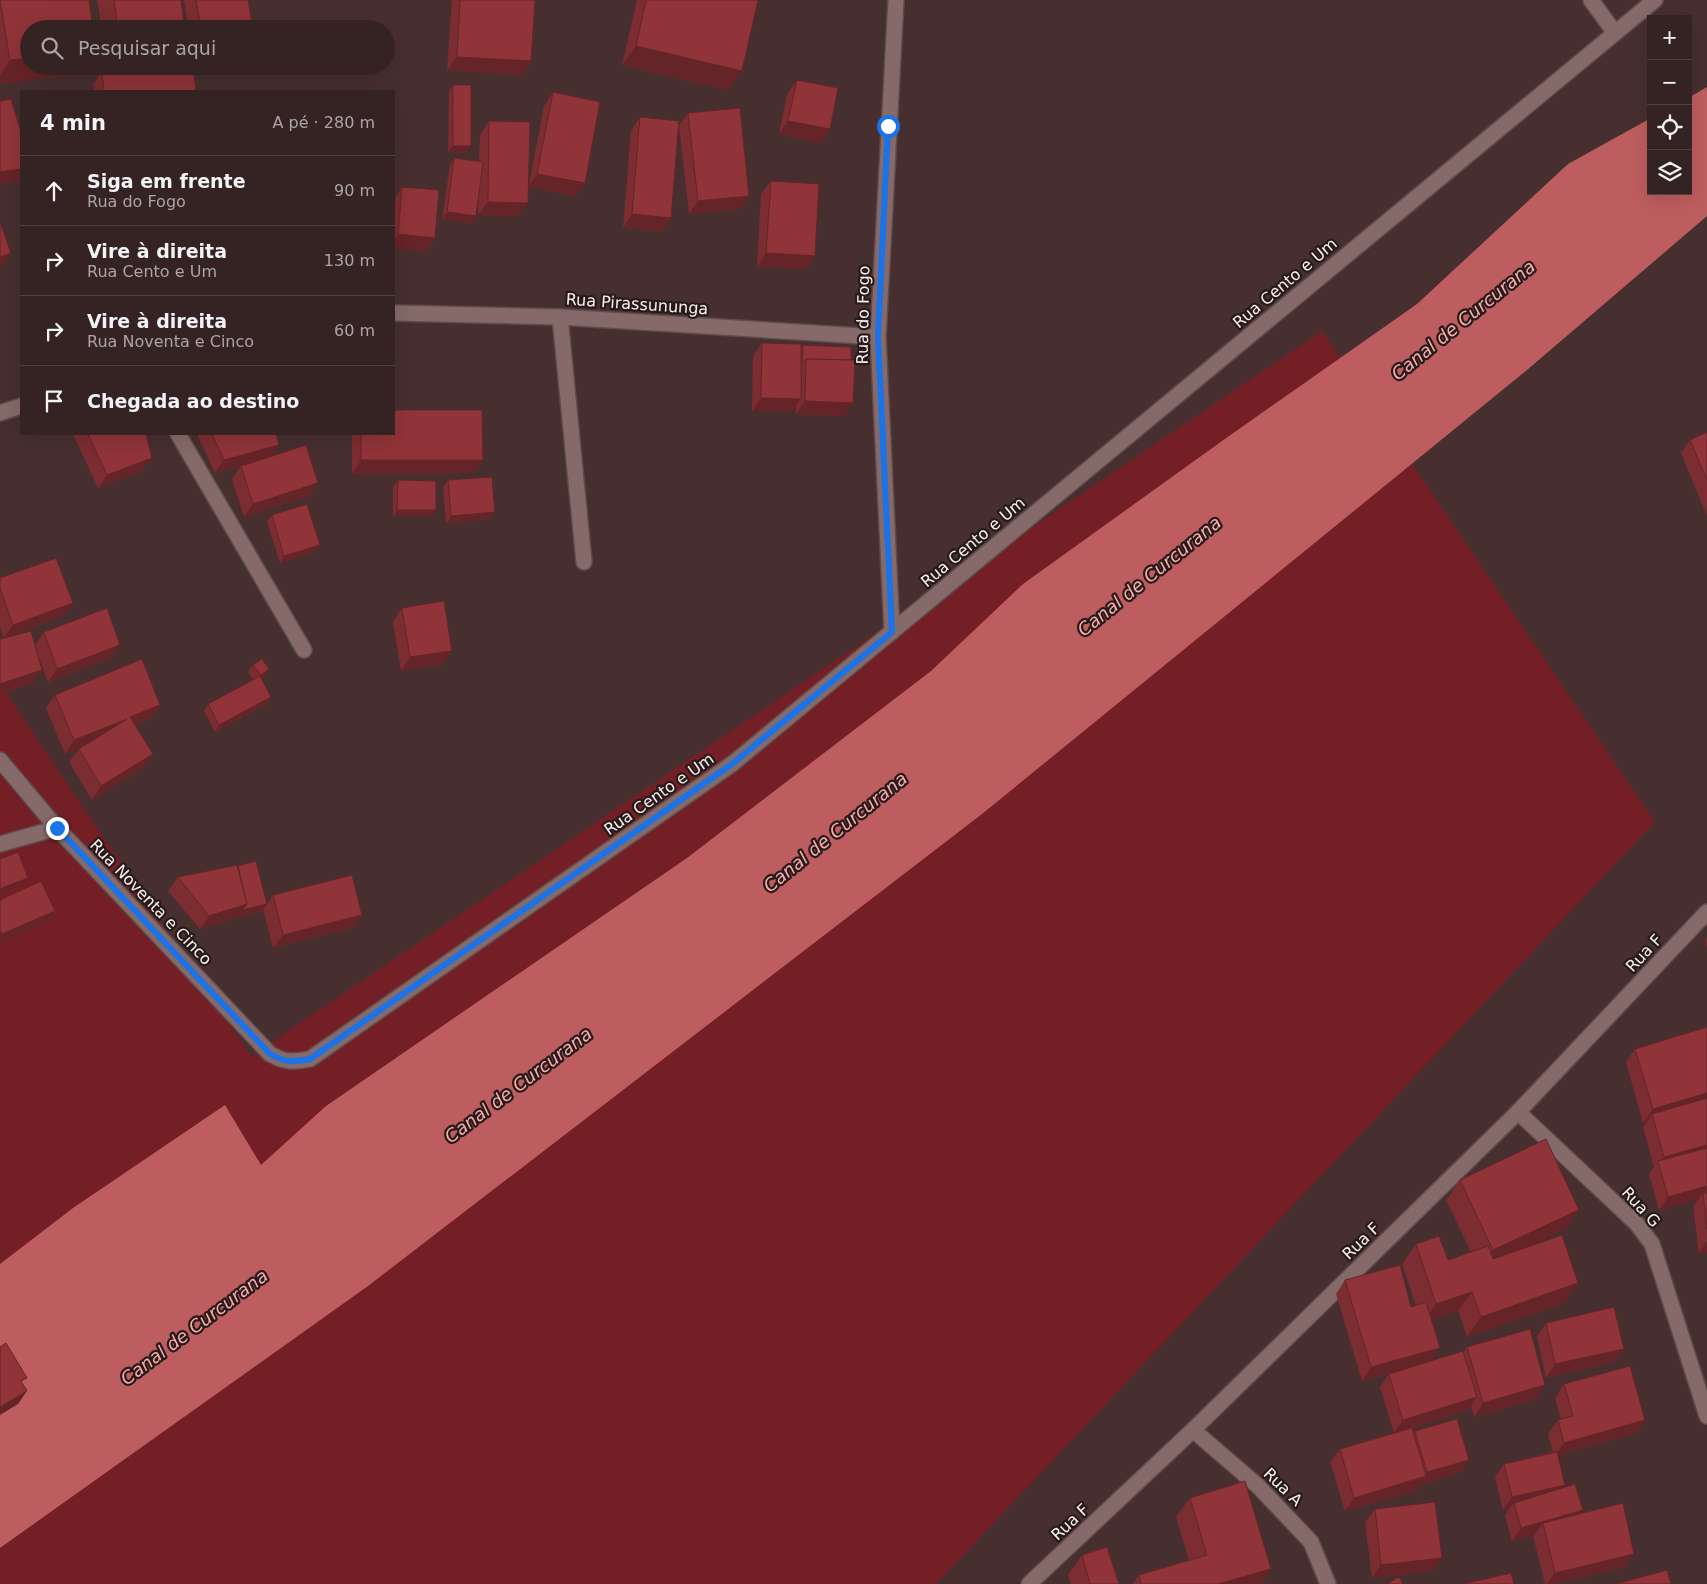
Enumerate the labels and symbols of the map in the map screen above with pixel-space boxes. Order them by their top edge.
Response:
route start [877,115,900,138]
street label: Rua Cento e Um [1229,234,1341,332]
water label: Canal de Curcurana [1387,256,1539,384]
street label: Rua do Fogo [853,265,873,365]
street label: Rua Pirassununga [565,290,709,318]
street label: Rua Cento e Um [917,493,1029,591]
water label: Canal de Curcurana [1073,512,1225,640]
street label: Rua Cento e Um [600,749,718,839]
water label: Canal de Curcurana [759,768,911,896]
route end [46,817,69,840]
street label: Rua Noventa e Cinco [86,835,216,969]
street label: Rua F [1622,930,1666,976]
water label: Canal de Curcurana [440,1023,596,1147]
street label: Rua G [1618,1183,1664,1231]
street label: Rua F [1338,1219,1384,1263]
water label: Canal de Curcurana [116,1265,272,1389]
street label: Rua A [1260,1464,1306,1510]
street label: Rua F [1047,1500,1093,1544]

